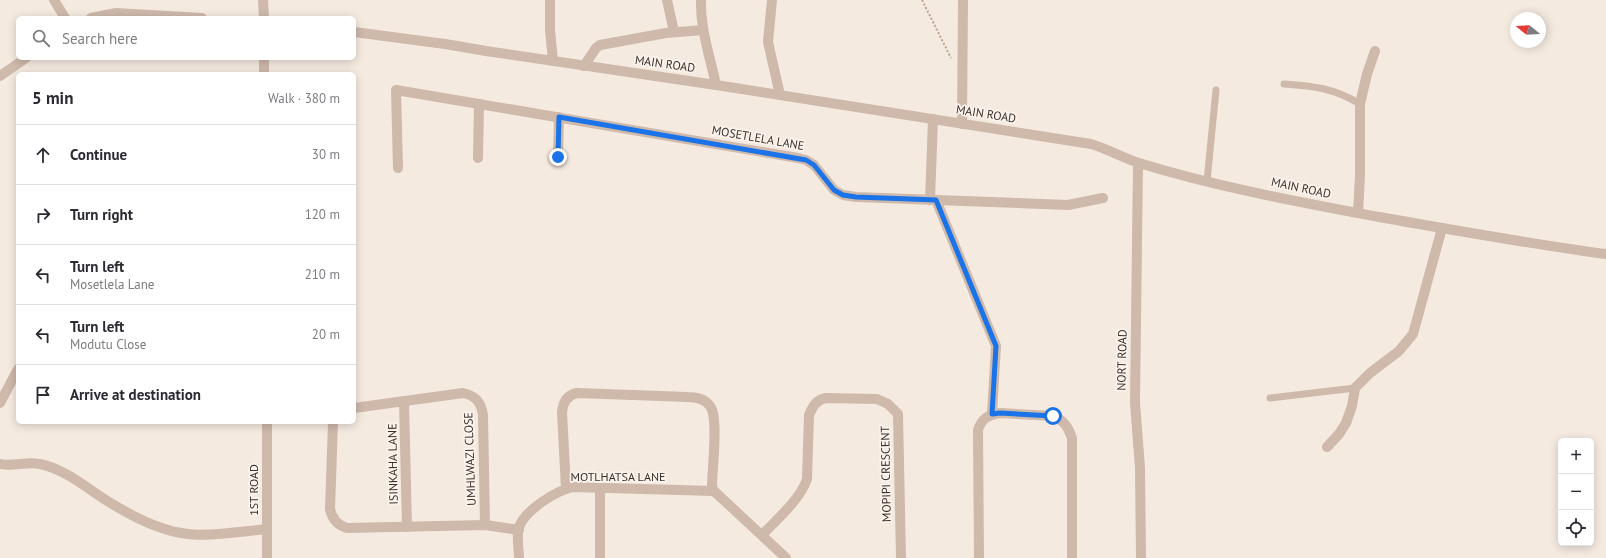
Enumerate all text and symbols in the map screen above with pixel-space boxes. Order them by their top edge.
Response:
north arrow [1510,12,1546,48]
search box [16,16,356,60]
icon: search [30,27,52,49]
text: Search here [62,29,138,48]
street label: MAIN ROAD [634,52,696,75]
text: 5 min [32,87,73,109]
text: Walk · 380 m [268,90,340,107]
street label: MAIN ROAD [955,101,1017,126]
street label: MOSETLELA LANE [711,122,805,153]
icon: ahead [32,144,54,166]
text: Continue [70,145,127,164]
text: 30 m [312,146,340,163]
route end [549,148,567,166]
street label: MAIN ROAD [1270,174,1332,201]
icon: right [32,204,54,226]
text: Turn right [70,205,133,224]
text: 120 m [305,206,340,223]
text: Turn left [70,257,124,276]
icon: left [32,264,54,286]
text: 210 m [305,266,340,283]
text: Mosetlela Lane [70,276,154,293]
text: Turn left [70,317,124,336]
icon: left [32,324,54,346]
text: 20 m [312,326,340,343]
street label: NORT ROAD [1113,329,1130,391]
text: Modutu Close [70,336,146,353]
icon: arrive [32,384,54,406]
text: Arrive at destination [70,385,201,404]
route start [1044,407,1062,425]
street label: UMHLWAZI CLOSE [460,412,479,506]
street label: ISINKAHA LANE [384,423,401,505]
street label: MOPIPI CRESCENT [877,425,894,522]
map controls [1558,438,1594,546]
button: + [1558,438,1594,474]
street label: 1ST ROAD [246,464,261,516]
street label: MOTLHATSA LANE [571,469,665,484]
button: − [1558,474,1594,510]
button: locate [1558,510,1594,546]

